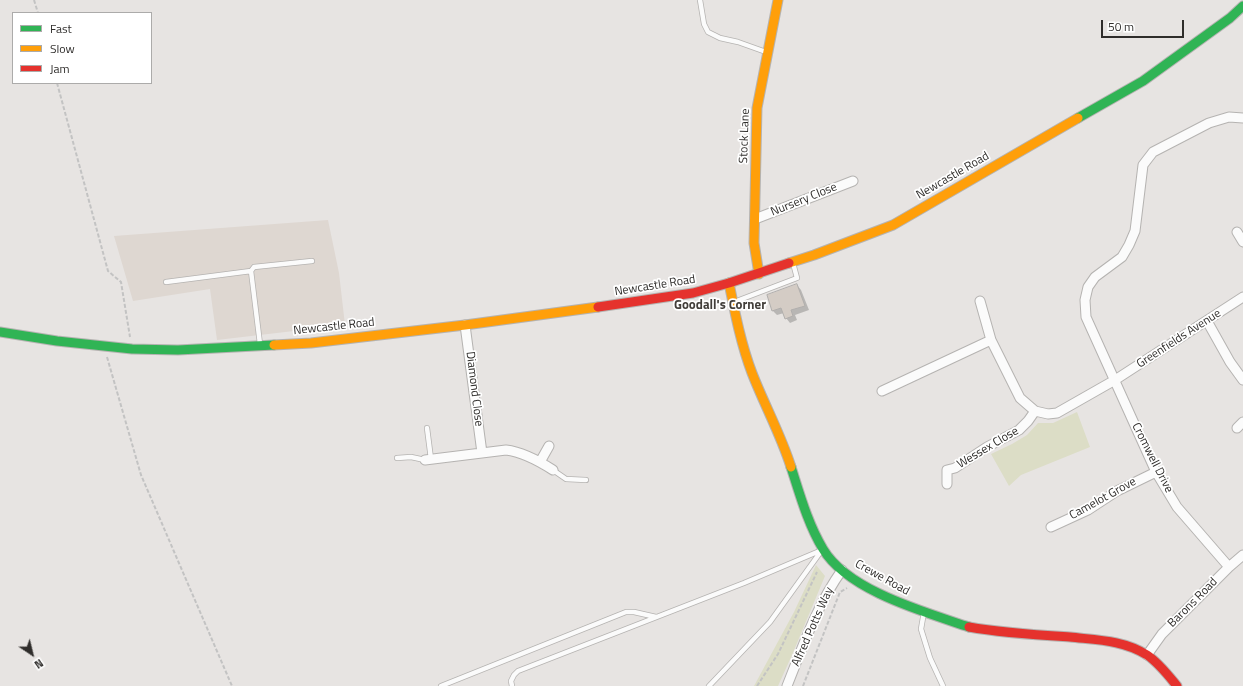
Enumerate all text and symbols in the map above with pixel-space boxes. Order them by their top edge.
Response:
legend [12,12,152,84]
scale bar [1103,12,1186,38]
text: 50 m [1108,17,1134,36]
text: Fast [50,19,72,38]
text: Slow [50,39,75,58]
text: Jam [50,59,70,78]
street label: Stock Lane [737,108,753,164]
street label: Newcastle Road [914,149,992,203]
street label: Nursery Close [769,180,839,220]
street label: Newcastle Road [614,273,696,299]
district label: Goodall's Corner [674,298,766,314]
street label: Greenfields Avenue [1134,306,1224,372]
street label: Newcastle Road [293,316,375,338]
street label: Diamond Close [462,351,486,427]
street label: Cromwell Drive [1128,421,1176,495]
street label: Wessex Close [955,424,1021,472]
street label: Camelot Grove [1067,475,1139,523]
street label: Crewe Road [852,557,912,599]
street label: Barons Road [1165,575,1221,631]
street label: Alfred Potts Way [789,585,837,669]
north arrow [12,634,52,674]
text: N [31,655,47,673]

